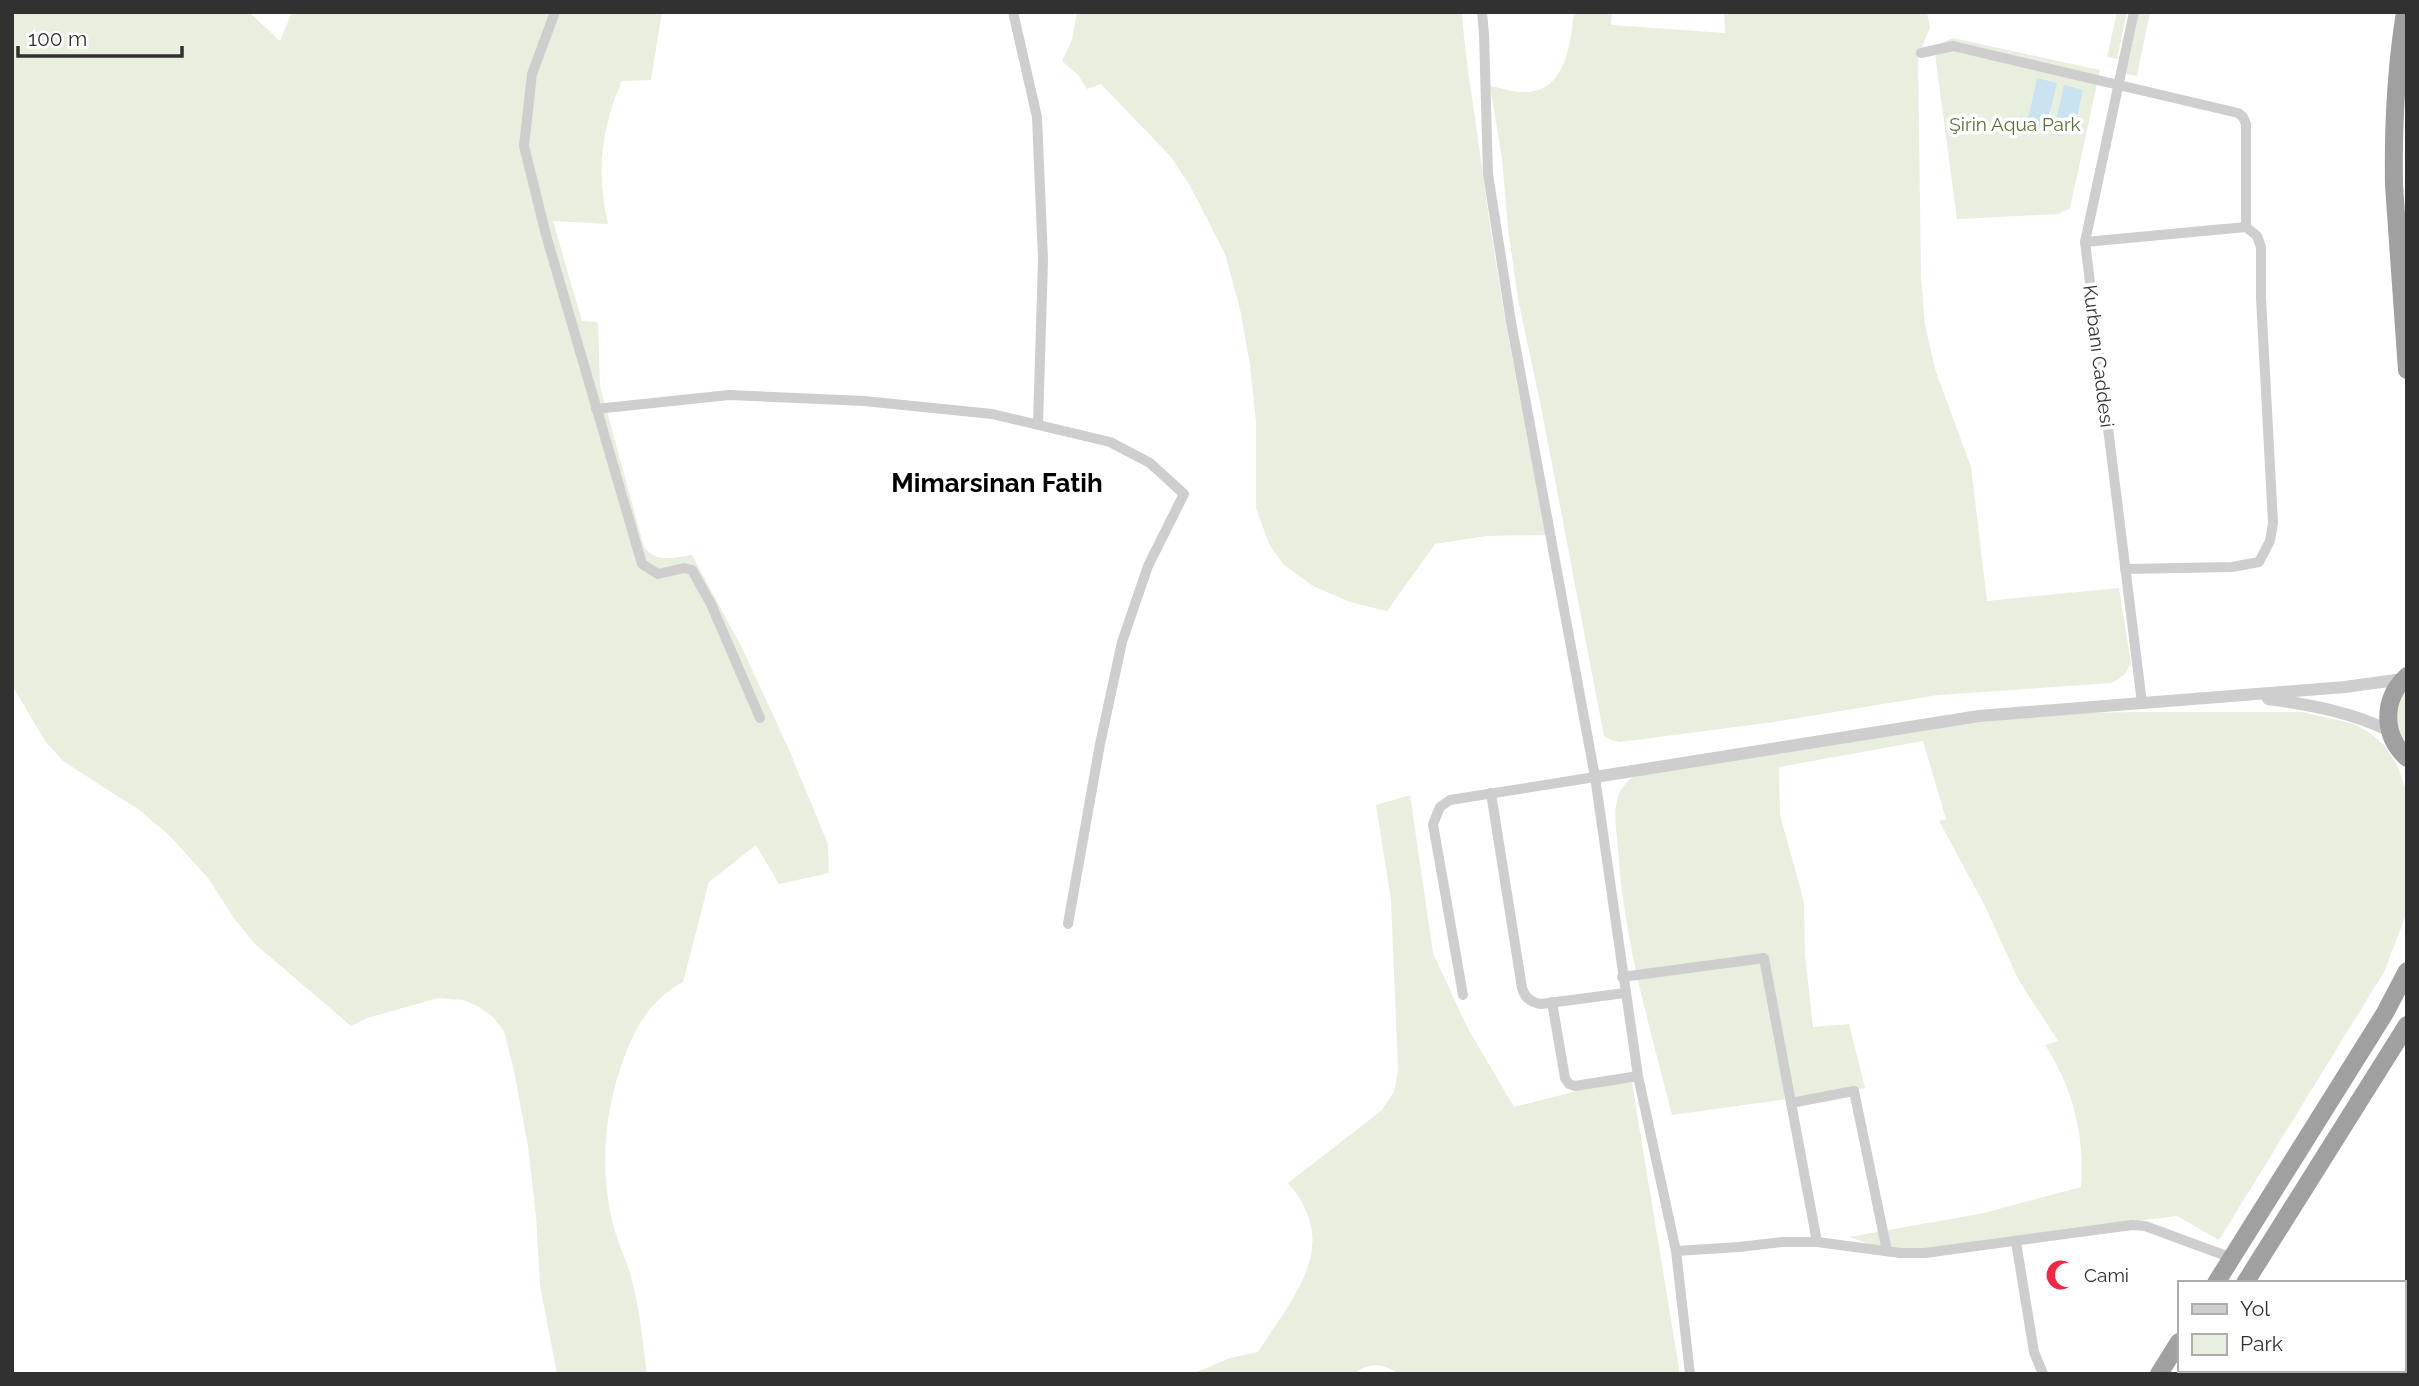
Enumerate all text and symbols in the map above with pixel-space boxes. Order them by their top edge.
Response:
scale bar [18,14,182,58]
text: 100 m [28,26,87,51]
park label: Şirin Aqua Park [1949,113,2081,135]
street label: Kurbanı Caddesi [2079,283,2119,429]
district label: Mimarsinan Fatih [891,468,1103,498]
mosque icon: Cami [2044,1258,2078,1292]
place label: Cami [2084,1264,2129,1286]
legend [2178,1281,2405,1372]
text: Yol [2240,1296,2270,1321]
text: Park [2240,1331,2283,1356]

